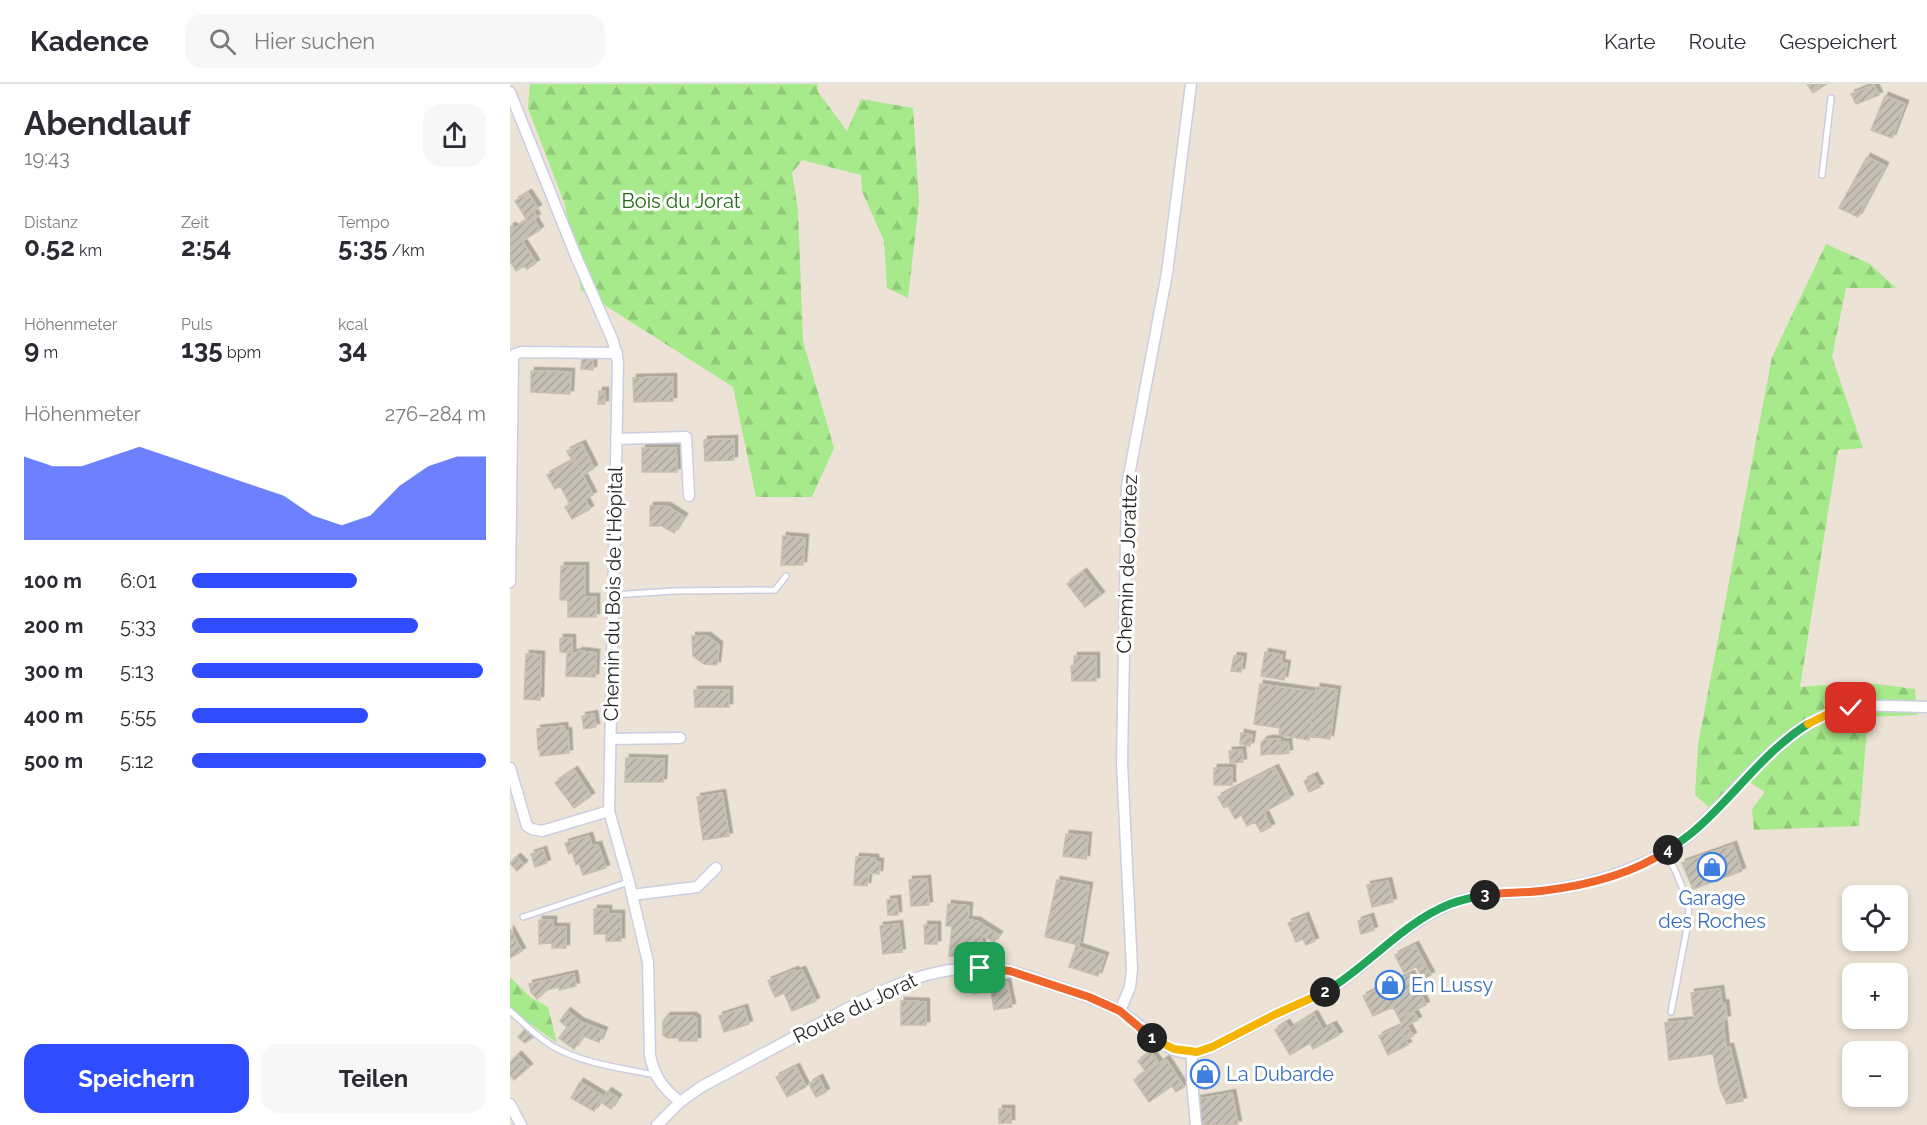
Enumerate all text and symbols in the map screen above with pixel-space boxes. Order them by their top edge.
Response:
search box [185,14,605,68]
text: Kadence [30,25,149,58]
icon: search [206,25,239,58]
text: Hier suchen [254,28,375,54]
text: Karte [1604,29,1656,54]
text: Route [1689,29,1746,54]
text: Gespeichert [1779,29,1897,54]
text: Abendlauf [24,104,190,143]
button: share [423,104,486,167]
text: 19:43 [24,146,70,170]
park label: Bois du Jorat [621,189,741,213]
text: Distanz [24,213,78,232]
text: Zeit [181,213,209,232]
text: Tempo [338,213,389,232]
text: 0.52 [24,232,75,262]
text: 2:54 [181,232,231,262]
text: 5:35 [338,232,388,262]
text: km [75,241,102,260]
text: /km [388,241,425,260]
text: Höhenmeter [24,315,118,334]
text: Puls [181,315,213,334]
text: kcal [338,315,368,334]
text: 9 [24,334,39,364]
text: 135 [181,334,223,364]
text: 34 [338,334,367,364]
text: m [39,343,58,362]
text: bpm [223,343,261,362]
text: Höhenmeter [24,402,141,426]
text: 276–284 m [385,402,486,426]
street label: Chemin du Bois de l'Hôpital [599,466,627,722]
street label: Chemin de Jorattez [1112,474,1142,654]
text: 100 m [24,569,82,593]
text: 6:01 [120,569,157,593]
text: 200 m [24,614,83,638]
text: 5:33 [120,614,156,638]
text: 300 m [24,659,83,683]
text: 5:13 [120,659,154,683]
pin [1825,682,1876,733]
icon: check [1834,691,1867,724]
text: 400 m [24,704,83,728]
text: 5:55 [120,704,156,728]
text: 500 m [24,749,83,773]
text: 5:12 [120,749,154,773]
pin: 4 [1653,835,1683,865]
text: 4 [1663,840,1673,859]
shop icon: Garage des Roches [1696,851,1728,883]
pin: 3 [1470,880,1500,910]
text: 3 [1481,885,1489,904]
map controls [1842,885,1908,1107]
button: locate [1842,885,1908,951]
place label: Garage des Roches [1658,886,1766,933]
pin [954,942,1005,993]
icon: arrive [963,951,996,984]
button: + [1842,963,1908,1029]
street label: Route du Jorat [789,968,921,1048]
shop icon: En Lussy [1374,969,1406,1001]
place label: En Lussy [1411,973,1493,997]
pin: 2 [1310,977,1340,1007]
text: 2 [1320,982,1330,1001]
pin: 1 [1137,1023,1167,1053]
text: 1 [1148,1028,1156,1047]
button: − [1842,1041,1908,1107]
button: Speichern [24,1044,249,1113]
button: Teilen [261,1044,486,1113]
shop icon: La Dubarde [1189,1058,1221,1090]
place label: La Dubarde [1226,1062,1334,1086]

